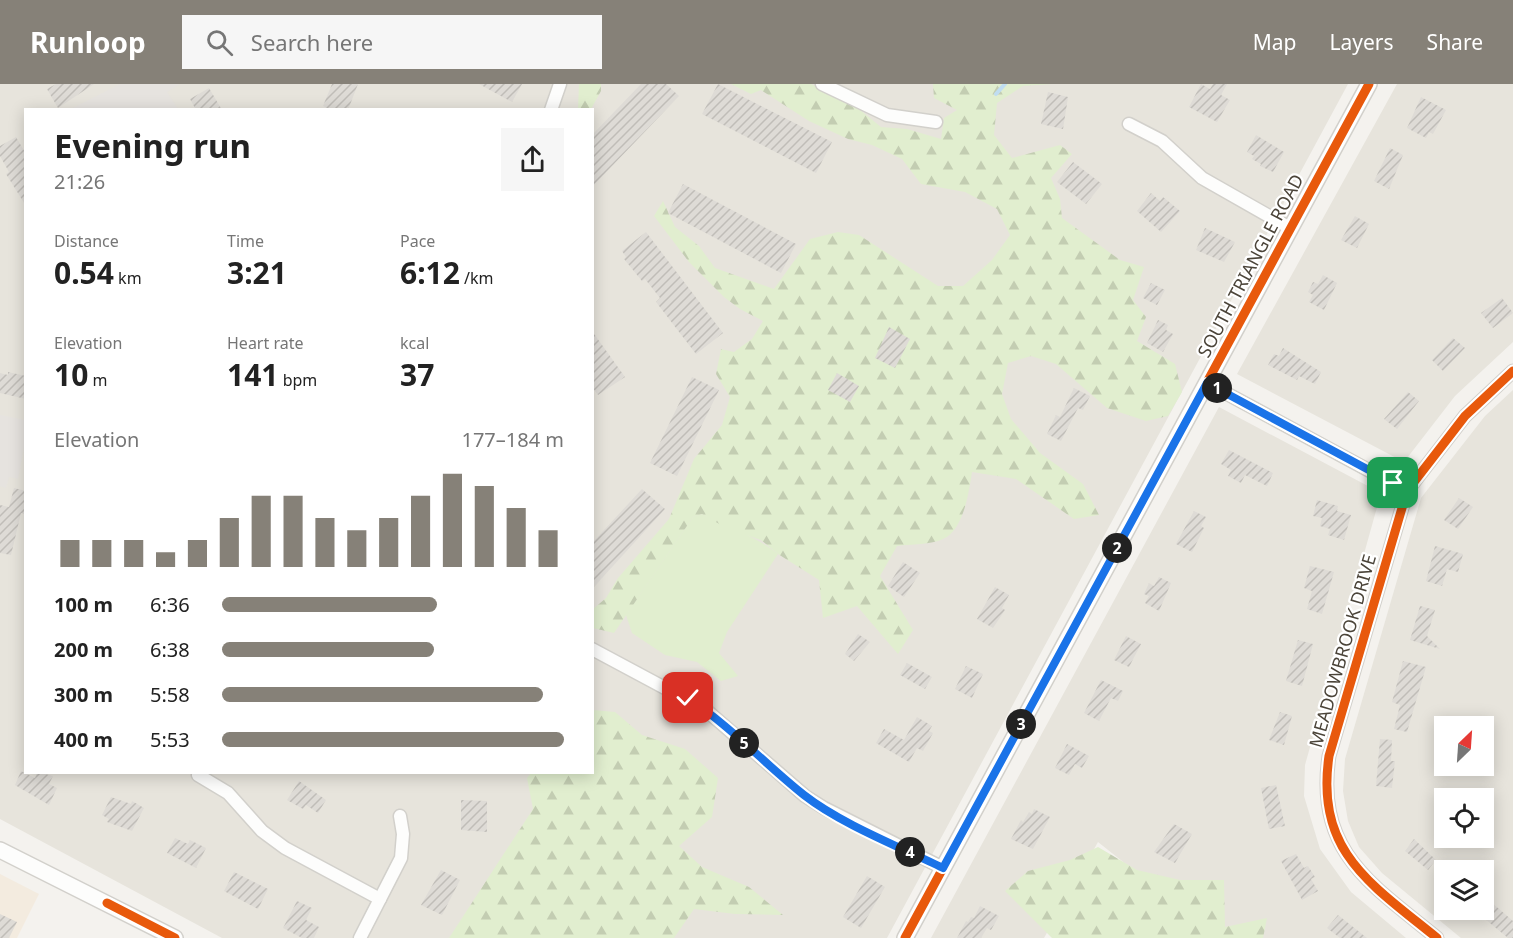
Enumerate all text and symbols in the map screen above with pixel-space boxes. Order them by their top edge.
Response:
search box [182,15,602,69]
text: Runloop [30,23,146,61]
icon: search [203,26,236,59]
text: Search here [251,27,373,57]
text: Map [1253,28,1297,56]
text: Layers [1330,28,1394,56]
text: Share [1427,28,1483,56]
text: Evening run [54,123,251,168]
button: share [501,128,564,191]
text: 21:26 [54,168,105,195]
street label: SOUTH TRIANGLE ROAD [1192,170,1309,361]
text: Distance [54,230,119,252]
text: Time [227,230,264,252]
text: Pace [400,230,435,252]
text: 0.54 [54,252,114,293]
text: 3:21 [227,252,287,293]
text: 6:12 [400,252,460,293]
text: km [114,267,142,289]
text: /km [460,267,494,289]
text: Elevation [54,332,122,354]
text: Heart rate [227,332,303,354]
text: kcal [400,332,429,354]
text: 10 [54,354,88,395]
text: 141 [227,354,278,395]
text: 37 [400,354,434,395]
text: m [88,369,107,391]
text: bpm [278,369,317,391]
pin: 1 [1202,373,1232,403]
text: 1 [1212,377,1222,399]
text: Elevation [54,426,139,453]
text: 177–184 m [461,426,564,453]
pin [1367,457,1418,508]
icon: arrive [1376,466,1409,499]
pin: 2 [1102,533,1132,563]
text: 2 [1112,537,1122,559]
street label: MEADOWBROOK DRIVE [1303,551,1381,750]
text: 100 m [54,591,113,618]
text: 6:36 [150,591,190,618]
text: 200 m [54,636,113,663]
text: 6:38 [150,636,190,663]
pin [662,672,713,723]
text: 300 m [54,681,113,708]
text: 5:58 [150,681,190,708]
icon: check [671,681,704,714]
pin: 3 [1006,709,1036,739]
text: 3 [1016,713,1026,735]
north arrow [1434,716,1494,776]
map controls [1434,716,1494,920]
text: 400 m [54,726,113,753]
text: 5:53 [150,726,190,753]
pin: 5 [729,728,759,758]
text: 5 [739,732,749,754]
button: locate [1434,788,1494,848]
pin: 4 [895,837,925,867]
text: 4 [905,841,915,863]
button: layers [1434,860,1494,920]

